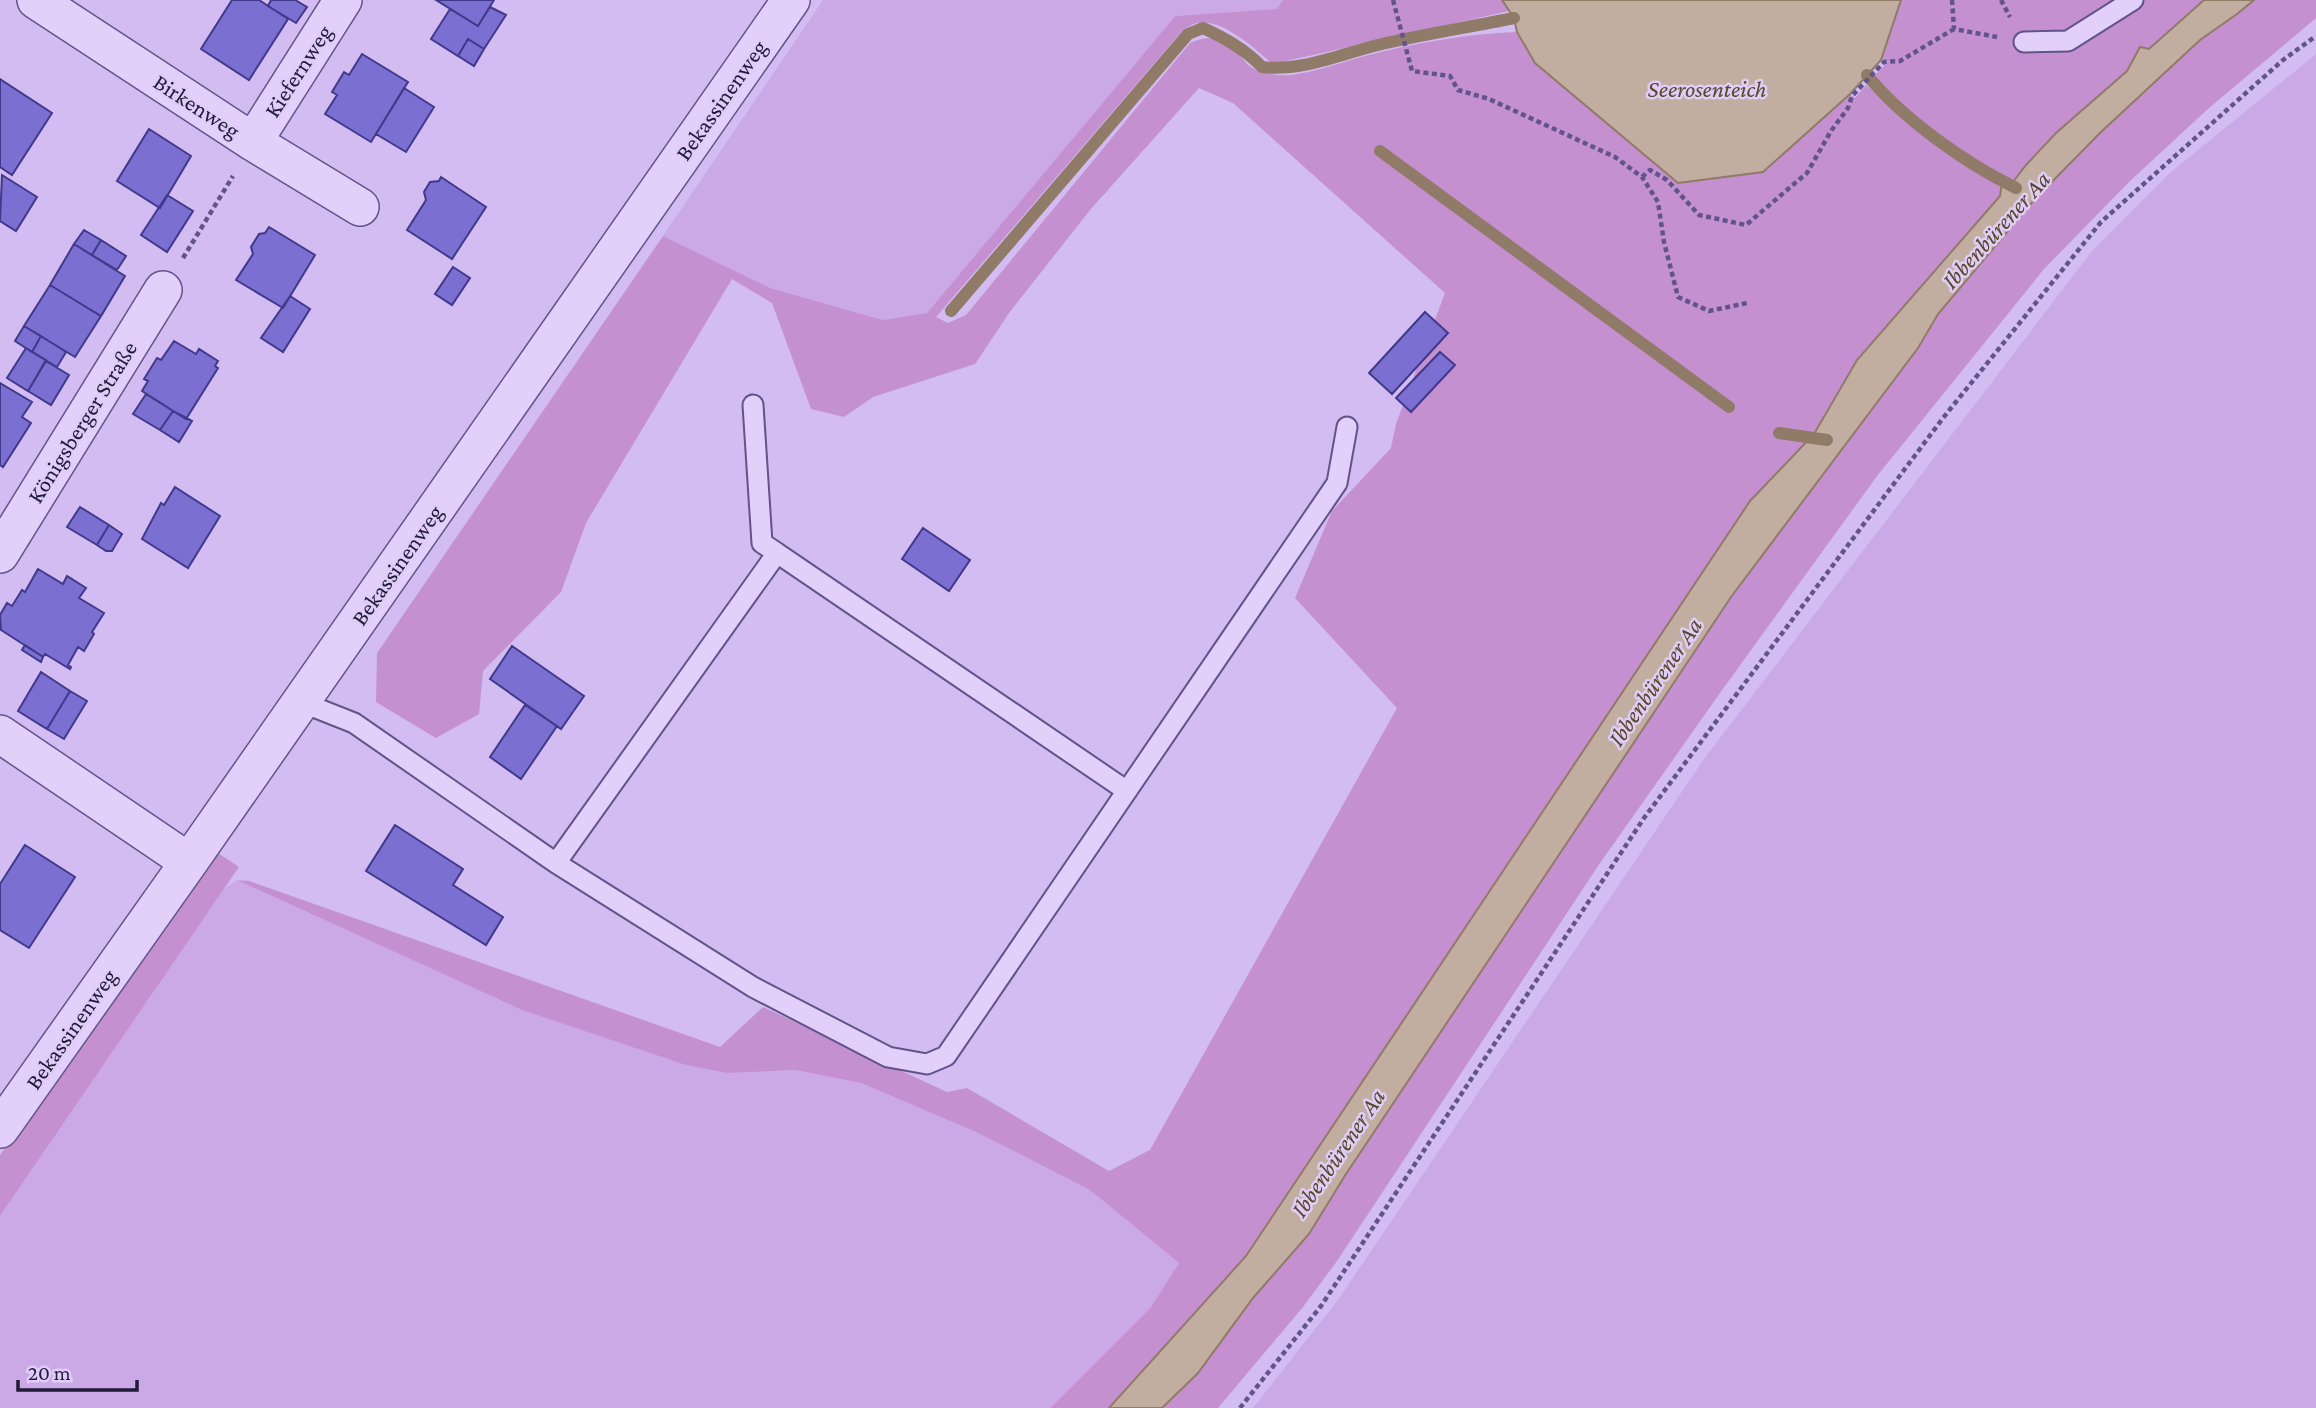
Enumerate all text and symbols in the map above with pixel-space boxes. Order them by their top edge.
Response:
street label: Kiefernweg [259,20,337,122]
street label: Bekassinenweg [670,35,772,165]
street label: Birkenweg [149,68,245,144]
water label: Seerosenteich [1648,75,1766,102]
water label: Ibbenbürener Aa [1936,165,2055,294]
street label: Königsberger Straße [22,336,142,508]
street label: Bekassinenweg [346,500,448,630]
water label: Ibbenbürener Aa [1602,613,1707,751]
street label: Bekassinenweg [20,964,122,1094]
water label: Ibbenbürener Aa [1285,1084,1390,1222]
scale bar [18,1348,136,1392]
text: 20 m [28,1361,71,1385]

